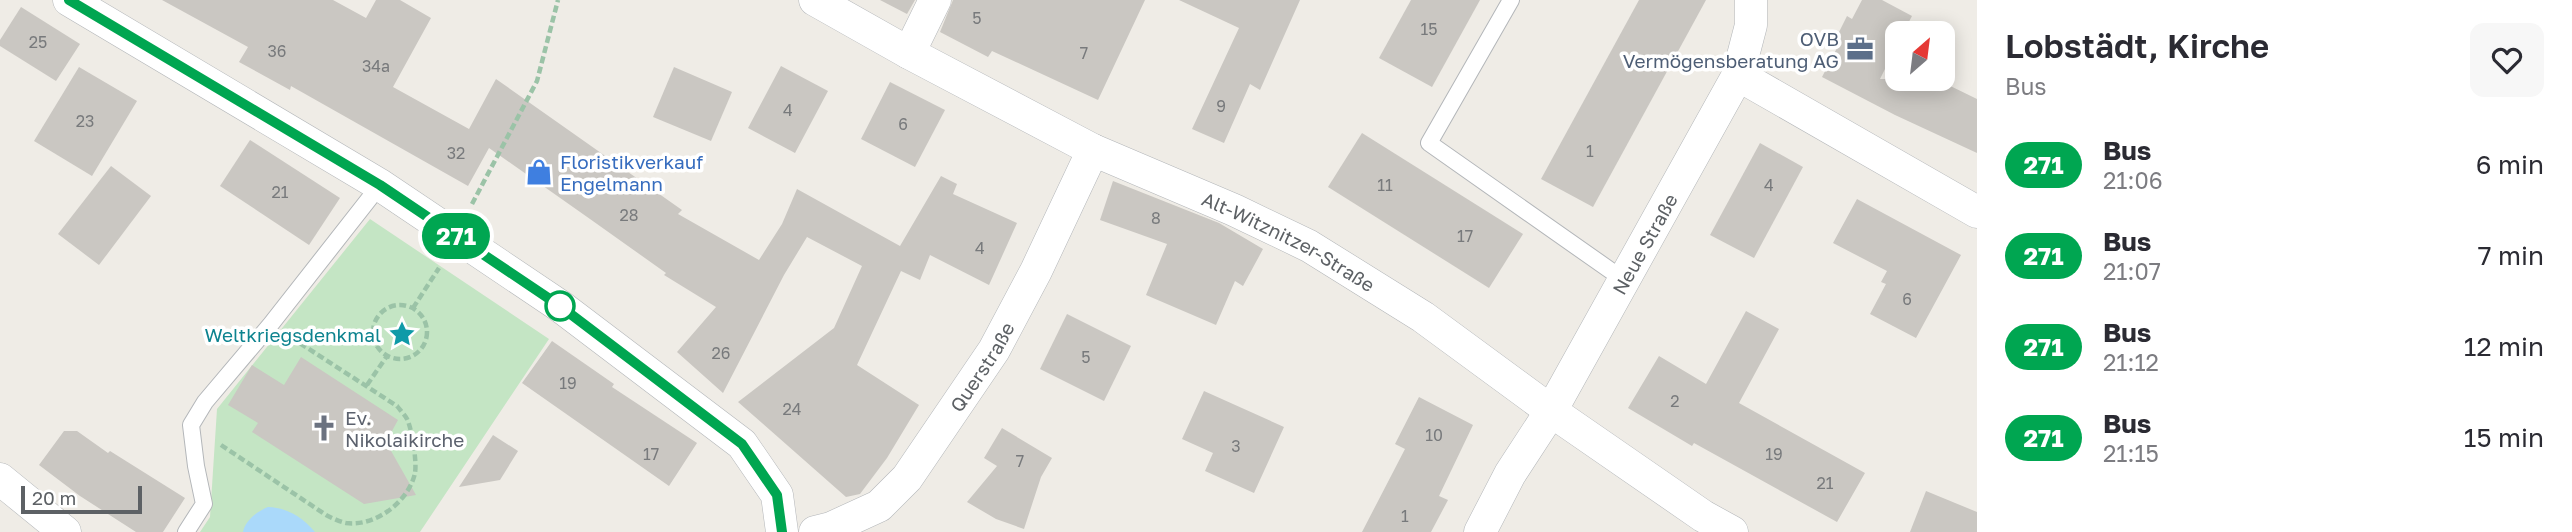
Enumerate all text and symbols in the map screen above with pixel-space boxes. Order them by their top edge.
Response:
house number: 5 [972,8,982,28]
house number: 15 [1420,19,1438,39]
north arrow [1885,21,1955,91]
map controls [1885,21,1955,91]
button: heart [2470,23,2544,97]
text: Lobstädt, Kirche [2005,26,2269,65]
place label: OVB Vermögensberatung AG [1623,27,1839,72]
house number: 25 [29,32,47,52]
office icon: OVB Vermögensberatung AG [1845,34,1875,64]
house number: 36 [267,41,287,61]
house number: 7 [1080,43,1088,63]
house number: 34a [362,56,390,76]
text: Bus [2005,72,2047,100]
house number: 9 [1216,96,1226,116]
house number: 4 [783,100,793,120]
house number: 23 [76,111,94,131]
house number: 6 [898,114,908,134]
text: Bus [2103,135,2151,166]
house number: 1 [1586,141,1594,161]
house number: 32 [447,143,465,163]
text: 6 min [2476,149,2544,180]
place label: Floristikverkauf Engelmann [560,150,703,195]
text: 271 [2023,150,2064,179]
shop icon: Floristikverkauf Engelmann [524,157,554,187]
text: 21:06 [2103,166,2163,194]
house number: 11 [1377,175,1393,195]
house number: 4 [1764,175,1774,195]
house number: 21 [271,182,289,202]
street label: Alt-Witznitzer-Straße [1199,186,1379,296]
street label: Neue Straße [1607,189,1681,298]
house number: 28 [619,205,639,225]
house number: 8 [1151,208,1161,228]
line badge: 271 [416,213,496,259]
text: 271 [436,221,476,250]
house number: 17 [1457,226,1473,246]
text: Bus [2103,226,2151,257]
house number: 4 [975,238,985,258]
text: 7 min [2478,240,2544,271]
text: 271 [2023,241,2064,270]
text: 21:07 [2103,257,2161,285]
house number: 6 [1902,289,1912,309]
unlabelled marker [545,291,575,321]
text: Bus [2103,317,2151,348]
street label: Querstraße [944,318,1018,416]
place icon: Weltkriegsdenkmal [387,319,417,349]
place label: Weltkriegsdenkmal [204,323,381,346]
text: 12 min [2464,331,2544,362]
text: 271 [2023,332,2064,361]
house number: 26 [712,343,730,363]
house number: 5 [1081,347,1091,367]
text: 21:12 [2103,348,2159,376]
house number: 19 [559,373,577,393]
house number: 2 [1670,391,1680,411]
house number: 24 [782,399,802,419]
place label: Ev. Nikolaikirche [345,406,464,451]
text: Bus [2103,408,2151,439]
church icon: Ev. Nikolaikirche [309,413,339,443]
text: 15 min [2464,422,2544,453]
text: 271 [2023,423,2064,452]
house number: 10 [1425,425,1443,445]
house number: 3 [1231,436,1241,456]
text: 21:15 [2103,439,2159,467]
house number: 17 [643,444,659,464]
house number: 19 [1765,444,1783,464]
house number: 7 [1016,451,1024,471]
house number: 21 [1816,473,1834,493]
scale bar [21,483,142,515]
text: 20 m [32,486,76,509]
house number: 1 [1401,506,1409,526]

